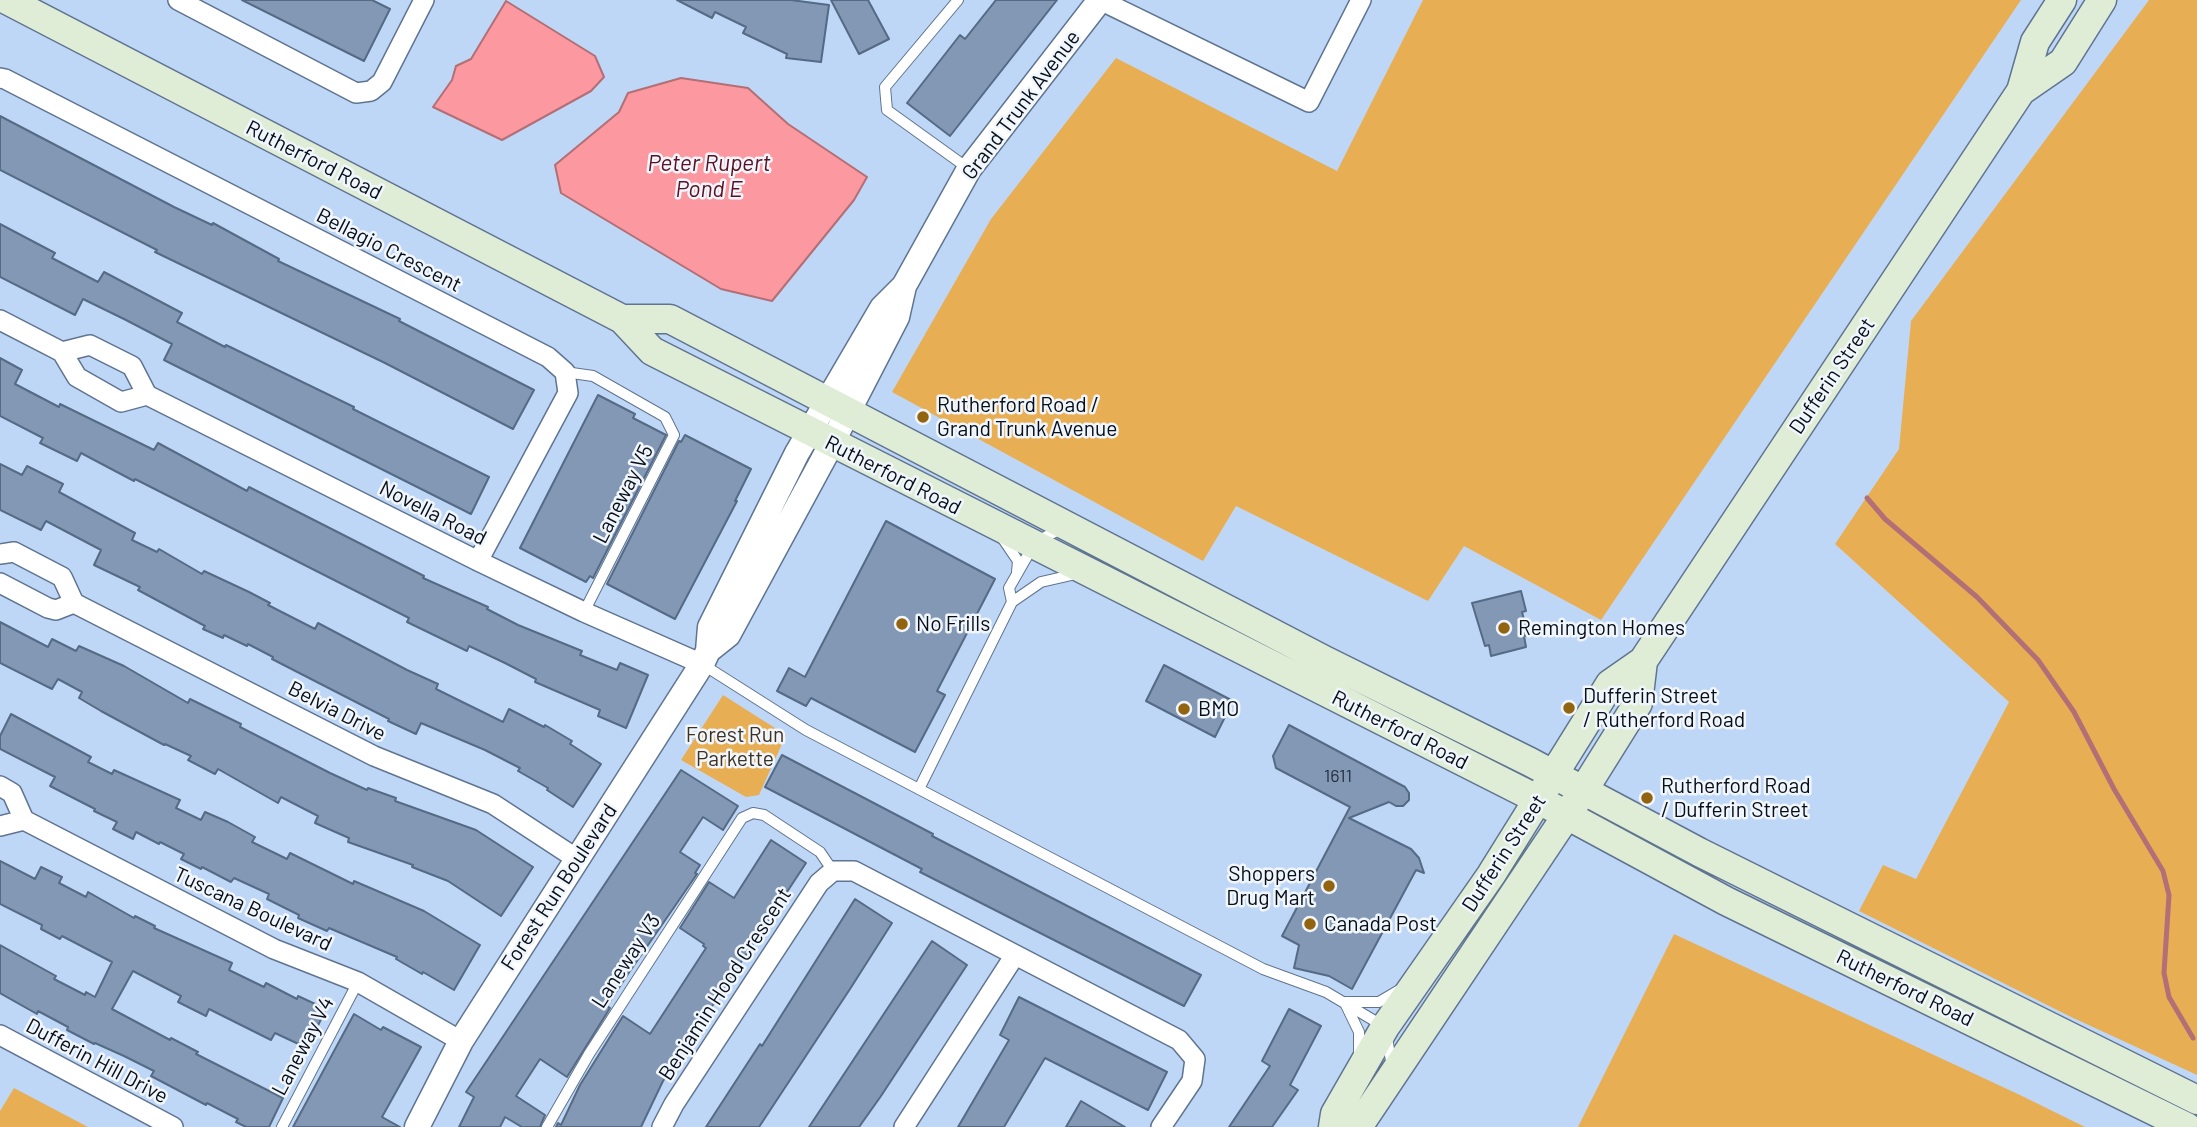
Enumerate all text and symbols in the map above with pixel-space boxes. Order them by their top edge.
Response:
street label: Grand Trunk Avenue [957,25,1085,185]
street label: Rutherford Road [242,115,386,205]
water label: Peter Rupert Pond E [647,149,771,203]
street label: Bellagio Crescent [312,203,466,297]
street label: Dufferin Street [1784,313,1880,439]
place label: Rutherford Road / Grand Trunk Avenue [937,392,1118,442]
marker: Rutherford Road / Grand Trunk Avenue [915,409,931,425]
street label: Rutherford Road [821,430,965,520]
street label: Laneway V5 [587,440,659,548]
street label: Novella Road [375,475,491,551]
place label: No Frills [916,611,990,637]
place label: Remington Homes [1518,615,1685,641]
marker: No Frills [894,616,910,632]
marker: Remington Homes [1496,620,1512,636]
street label: Belvia Drive [284,676,390,746]
place label: Dufferin Street / Rutherford Road [1583,683,1745,733]
street label: Rutherford Road [1328,685,1472,775]
place label: BMO [1198,696,1239,722]
marker: Dufferin Street / Rutherford Road [1561,700,1577,716]
marker: BMO [1176,701,1192,717]
park label: Forest Run Parkette [686,722,784,772]
house number: 1611 [1324,765,1352,787]
place label: Rutherford Road / Dufferin Street [1661,773,1811,823]
street label: Dufferin Street [1457,790,1551,916]
marker: Rutherford Road / Dufferin Street [1639,790,1655,806]
street label: Forest Run Boulevard [496,799,622,975]
street label: Tuscana Boulevard [170,861,336,957]
place label: Shoppers Drug Mart [1226,861,1315,911]
marker: Shoppers Drug Mart [1321,878,1337,894]
street label: Benjamin Hood Crescent [653,883,797,1085]
street label: Laneway V3 [586,909,666,1013]
place label: Canada Post [1324,911,1437,937]
marker: Canada Post [1302,916,1318,932]
street label: Rutherford Road [1832,944,1978,1032]
street label: Laneway V4 [267,992,339,1100]
street label: Dufferin Hill Drive [22,1013,172,1109]

